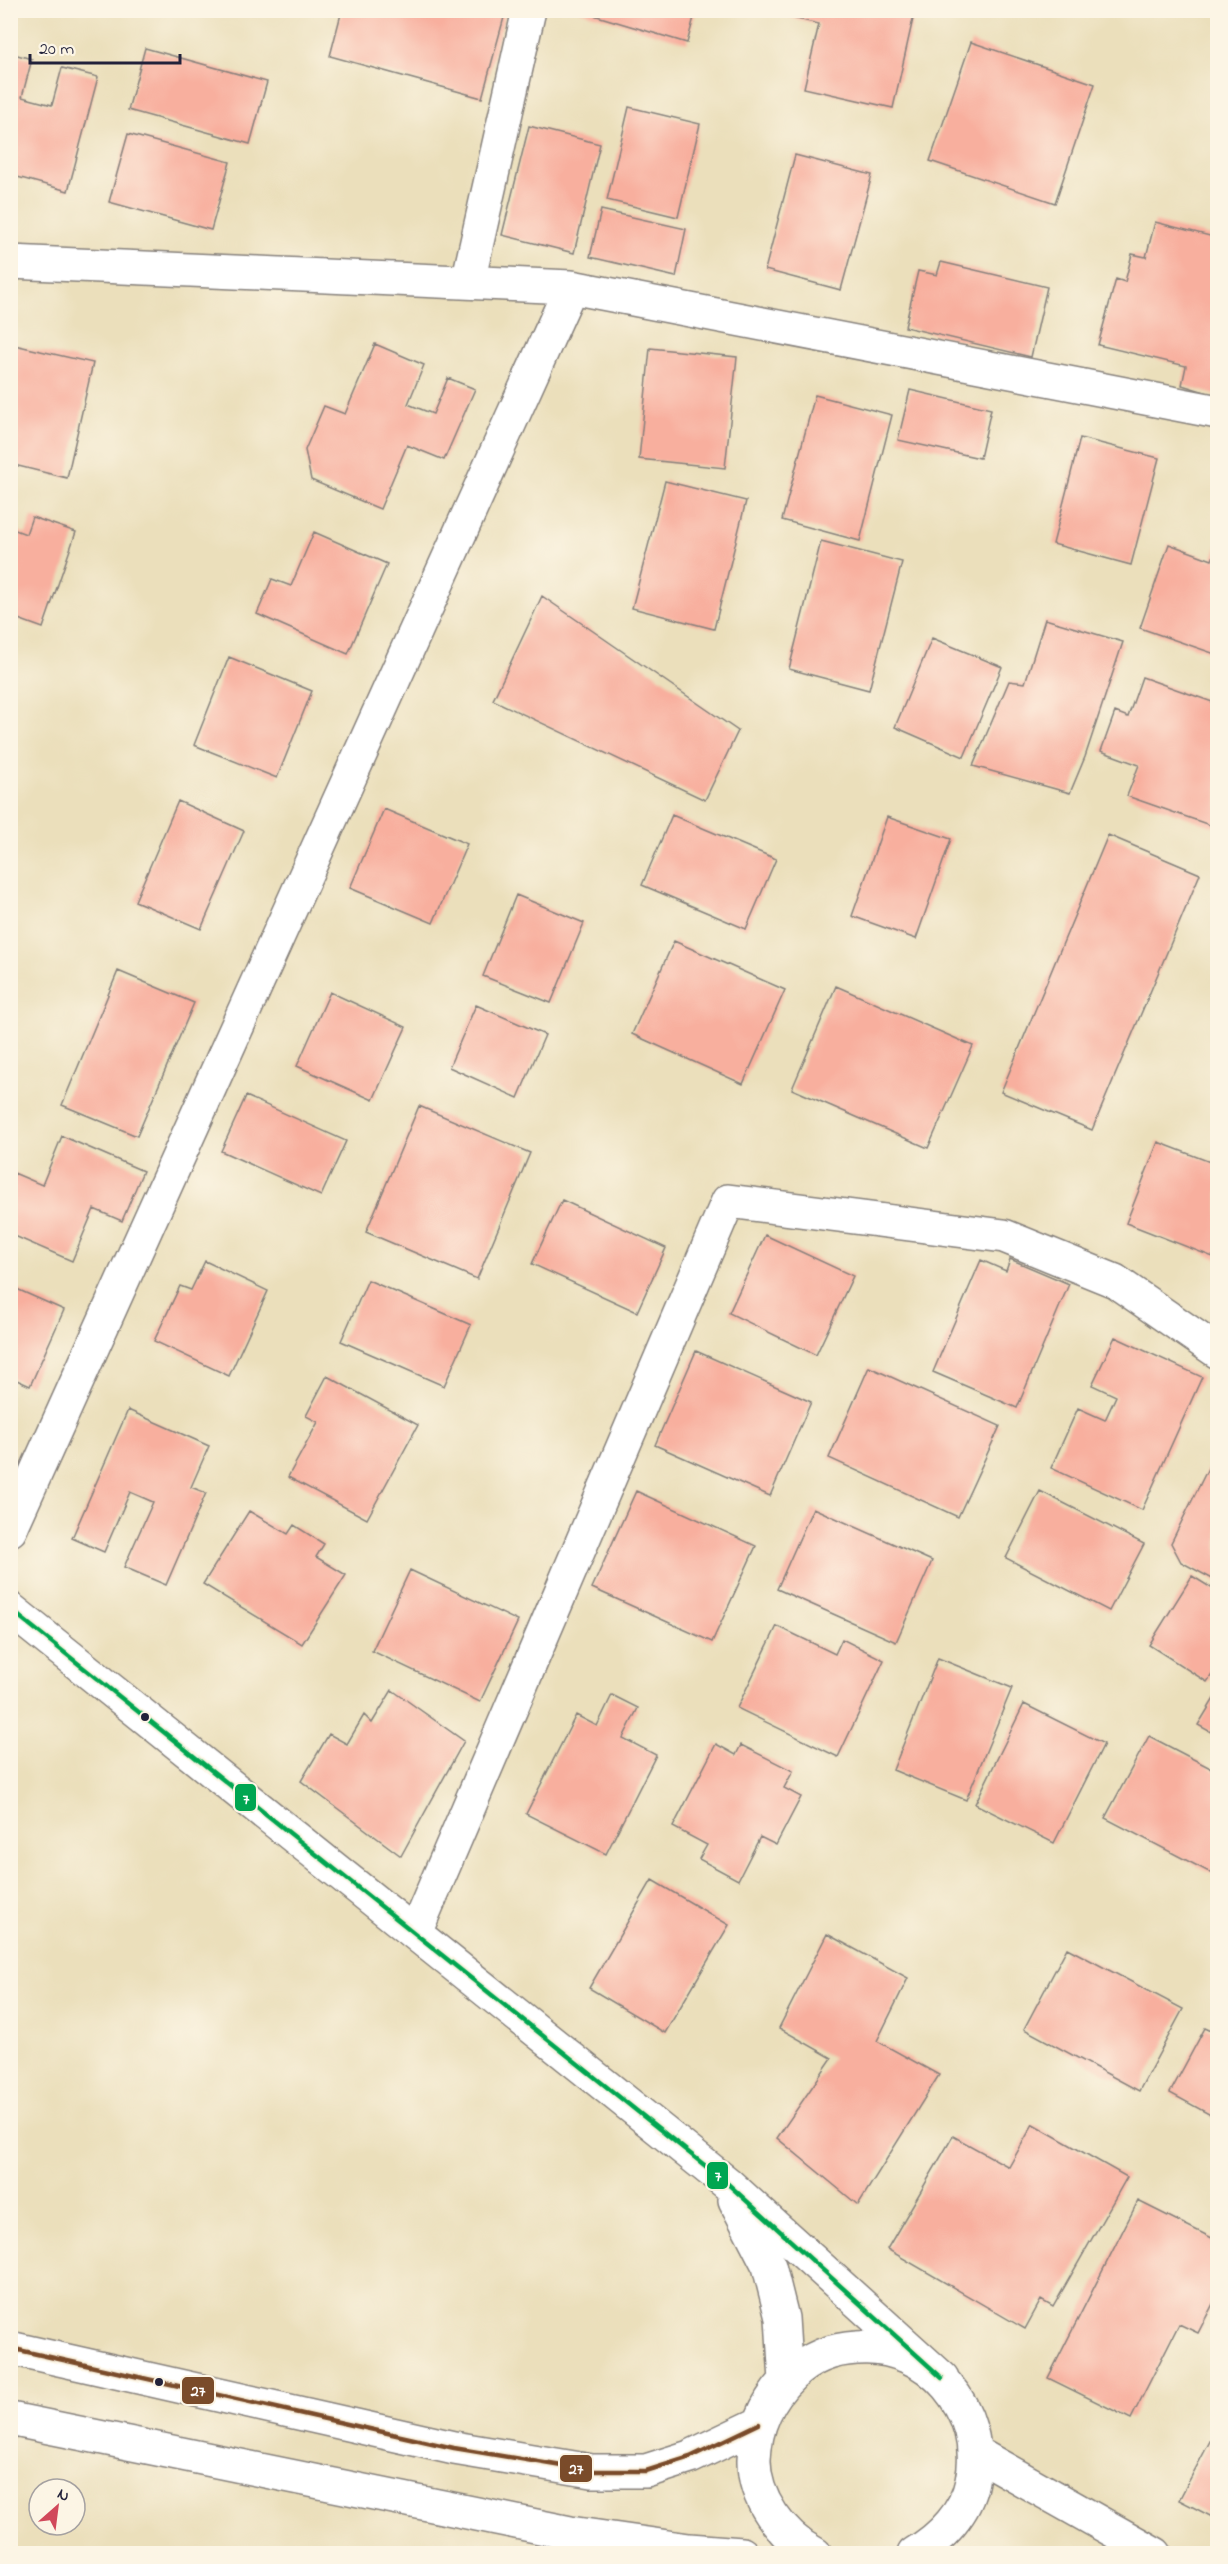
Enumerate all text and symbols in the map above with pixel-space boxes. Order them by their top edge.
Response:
scale bar [30,27,180,65]
text: 20 m [39,37,74,63]
unlabelled marker [139,1711,151,1723]
line badge: 7 [234,1783,257,1812]
text: 7 [243,1788,250,1812]
line badge: 7 [706,2161,729,2190]
text: 7 [715,2165,722,2189]
unlabelled marker [153,2376,165,2388]
line badge: 27 [181,2376,215,2405]
text: 27 [190,2380,206,2404]
line badge: 27 [559,2454,593,2483]
text: 27 [568,2458,584,2482]
north arrow [27,2477,87,2537]
text: N [53,2482,74,2509]

